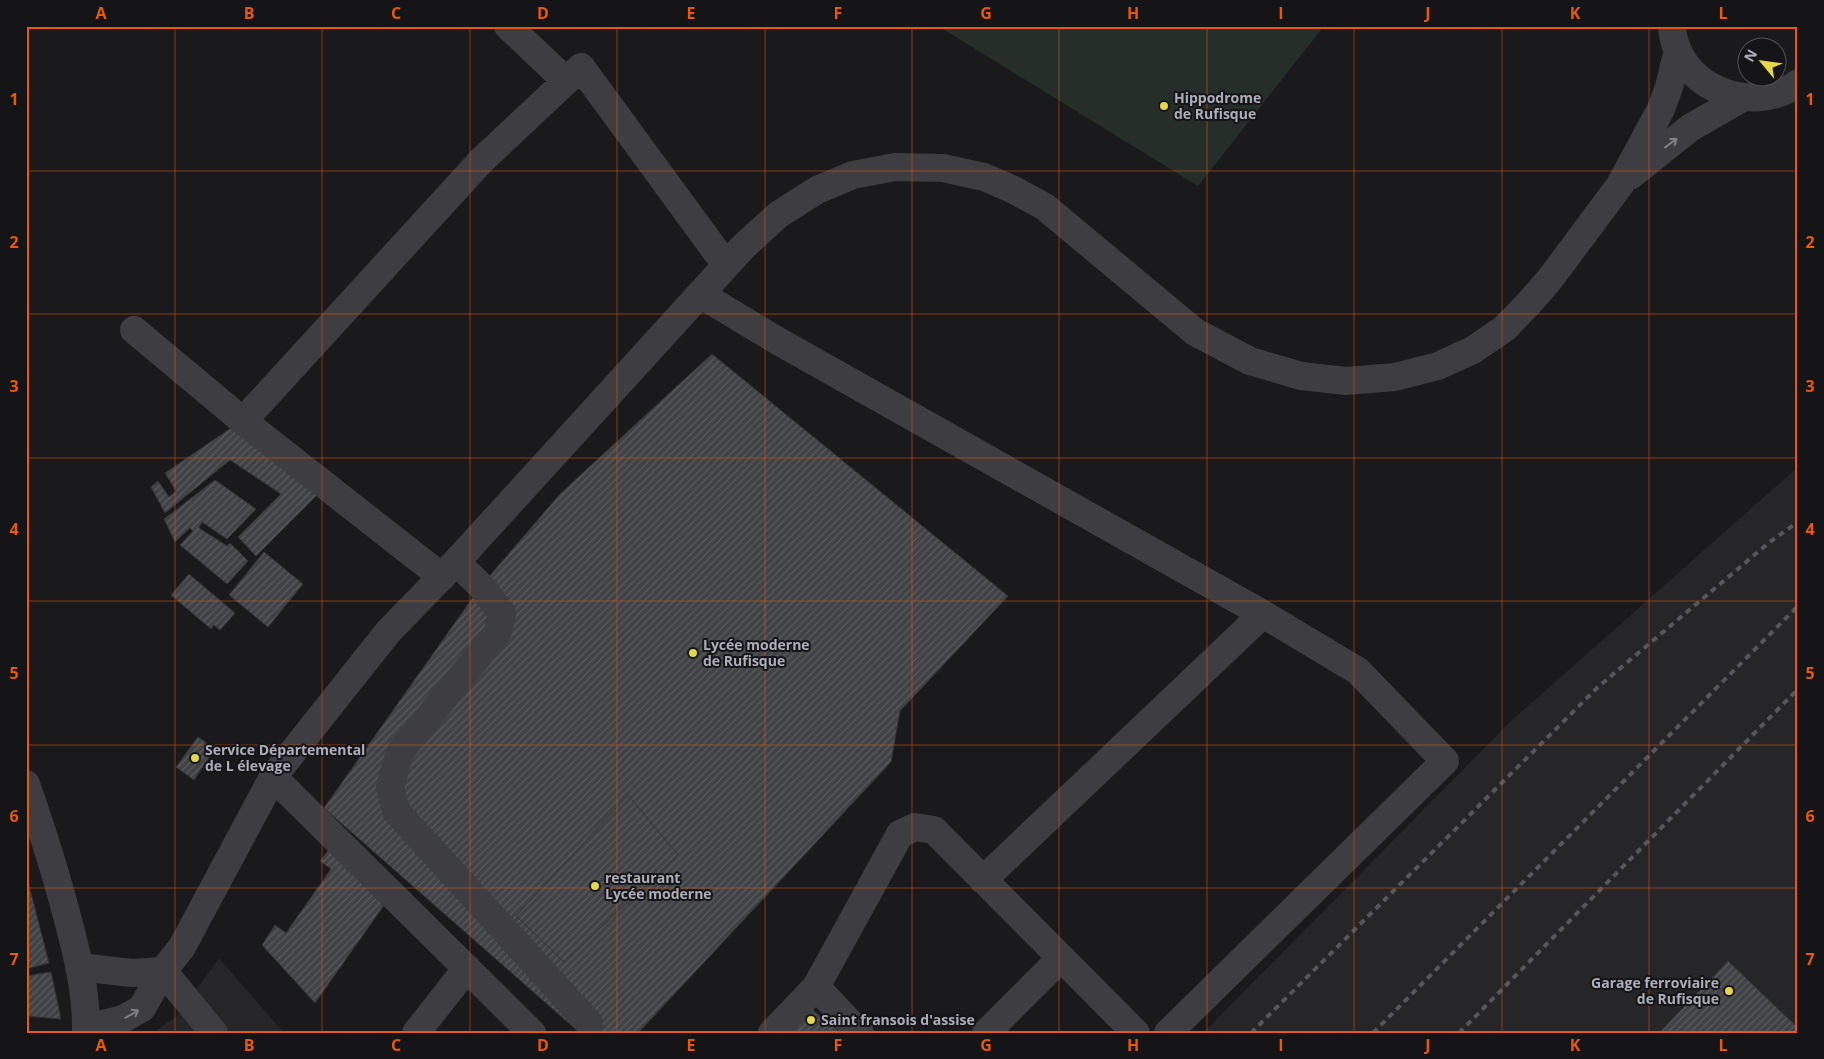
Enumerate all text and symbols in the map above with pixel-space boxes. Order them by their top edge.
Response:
text: A [95,2,107,24]
text: B [244,2,254,24]
text: C [391,2,401,24]
text: D [537,2,549,24]
text: E [687,2,696,24]
text: F [834,2,842,24]
text: G [980,2,992,24]
text: H [1127,2,1139,24]
text: I [1278,2,1284,24]
text: J [1423,2,1431,24]
text: K [1570,2,1581,24]
text: L [1718,2,1728,24]
north arrow [1736,38,1786,88]
text: N [1739,46,1761,65]
text: 1 [9,88,19,110]
place label: Hippodrome de Rufisque [1174,88,1261,123]
text: 1 [1805,88,1815,110]
marker: Hippodrome de Rufisque [1158,100,1170,112]
one-way arrow [1664,137,1677,148]
text: 2 [9,231,19,253]
text: 2 [1805,231,1815,253]
text: 3 [9,375,19,397]
text: 3 [1805,375,1815,397]
text: 4 [9,518,19,540]
text: 4 [1805,518,1815,540]
place label: Lycée moderne de Rufisque [703,635,810,670]
marker: Lycée moderne de Rufisque [687,647,699,659]
text: 5 [9,662,19,684]
text: 5 [1805,662,1815,684]
place label: Service Départemental de L élevage [205,740,365,775]
marker: Service Départemental de L élevage [189,752,201,764]
text: 6 [9,805,19,827]
text: 6 [1805,805,1815,827]
place label: restaurant Lycée moderne [605,868,712,903]
marker: restaurant Lycée moderne [589,880,601,892]
text: 7 [9,948,19,970]
text: 7 [1805,948,1815,970]
place label: Garage ferroviaire de Rufisque [1591,973,1719,1008]
marker: Garage ferroviaire de Rufisque [1723,985,1735,997]
one-way arrow [125,1009,140,1019]
place label: Saint fransois d'assise [821,1010,975,1029]
marker: Saint fransois d'assise [805,1014,817,1026]
text: A [95,1034,107,1056]
text: B [244,1034,254,1056]
text: C [391,1034,401,1056]
text: D [537,1034,549,1056]
text: E [687,1034,696,1056]
text: F [834,1034,842,1056]
text: G [980,1034,992,1056]
text: H [1127,1034,1139,1056]
text: I [1278,1034,1284,1056]
text: J [1423,1034,1431,1056]
text: K [1570,1034,1581,1056]
text: L [1718,1034,1728,1056]

